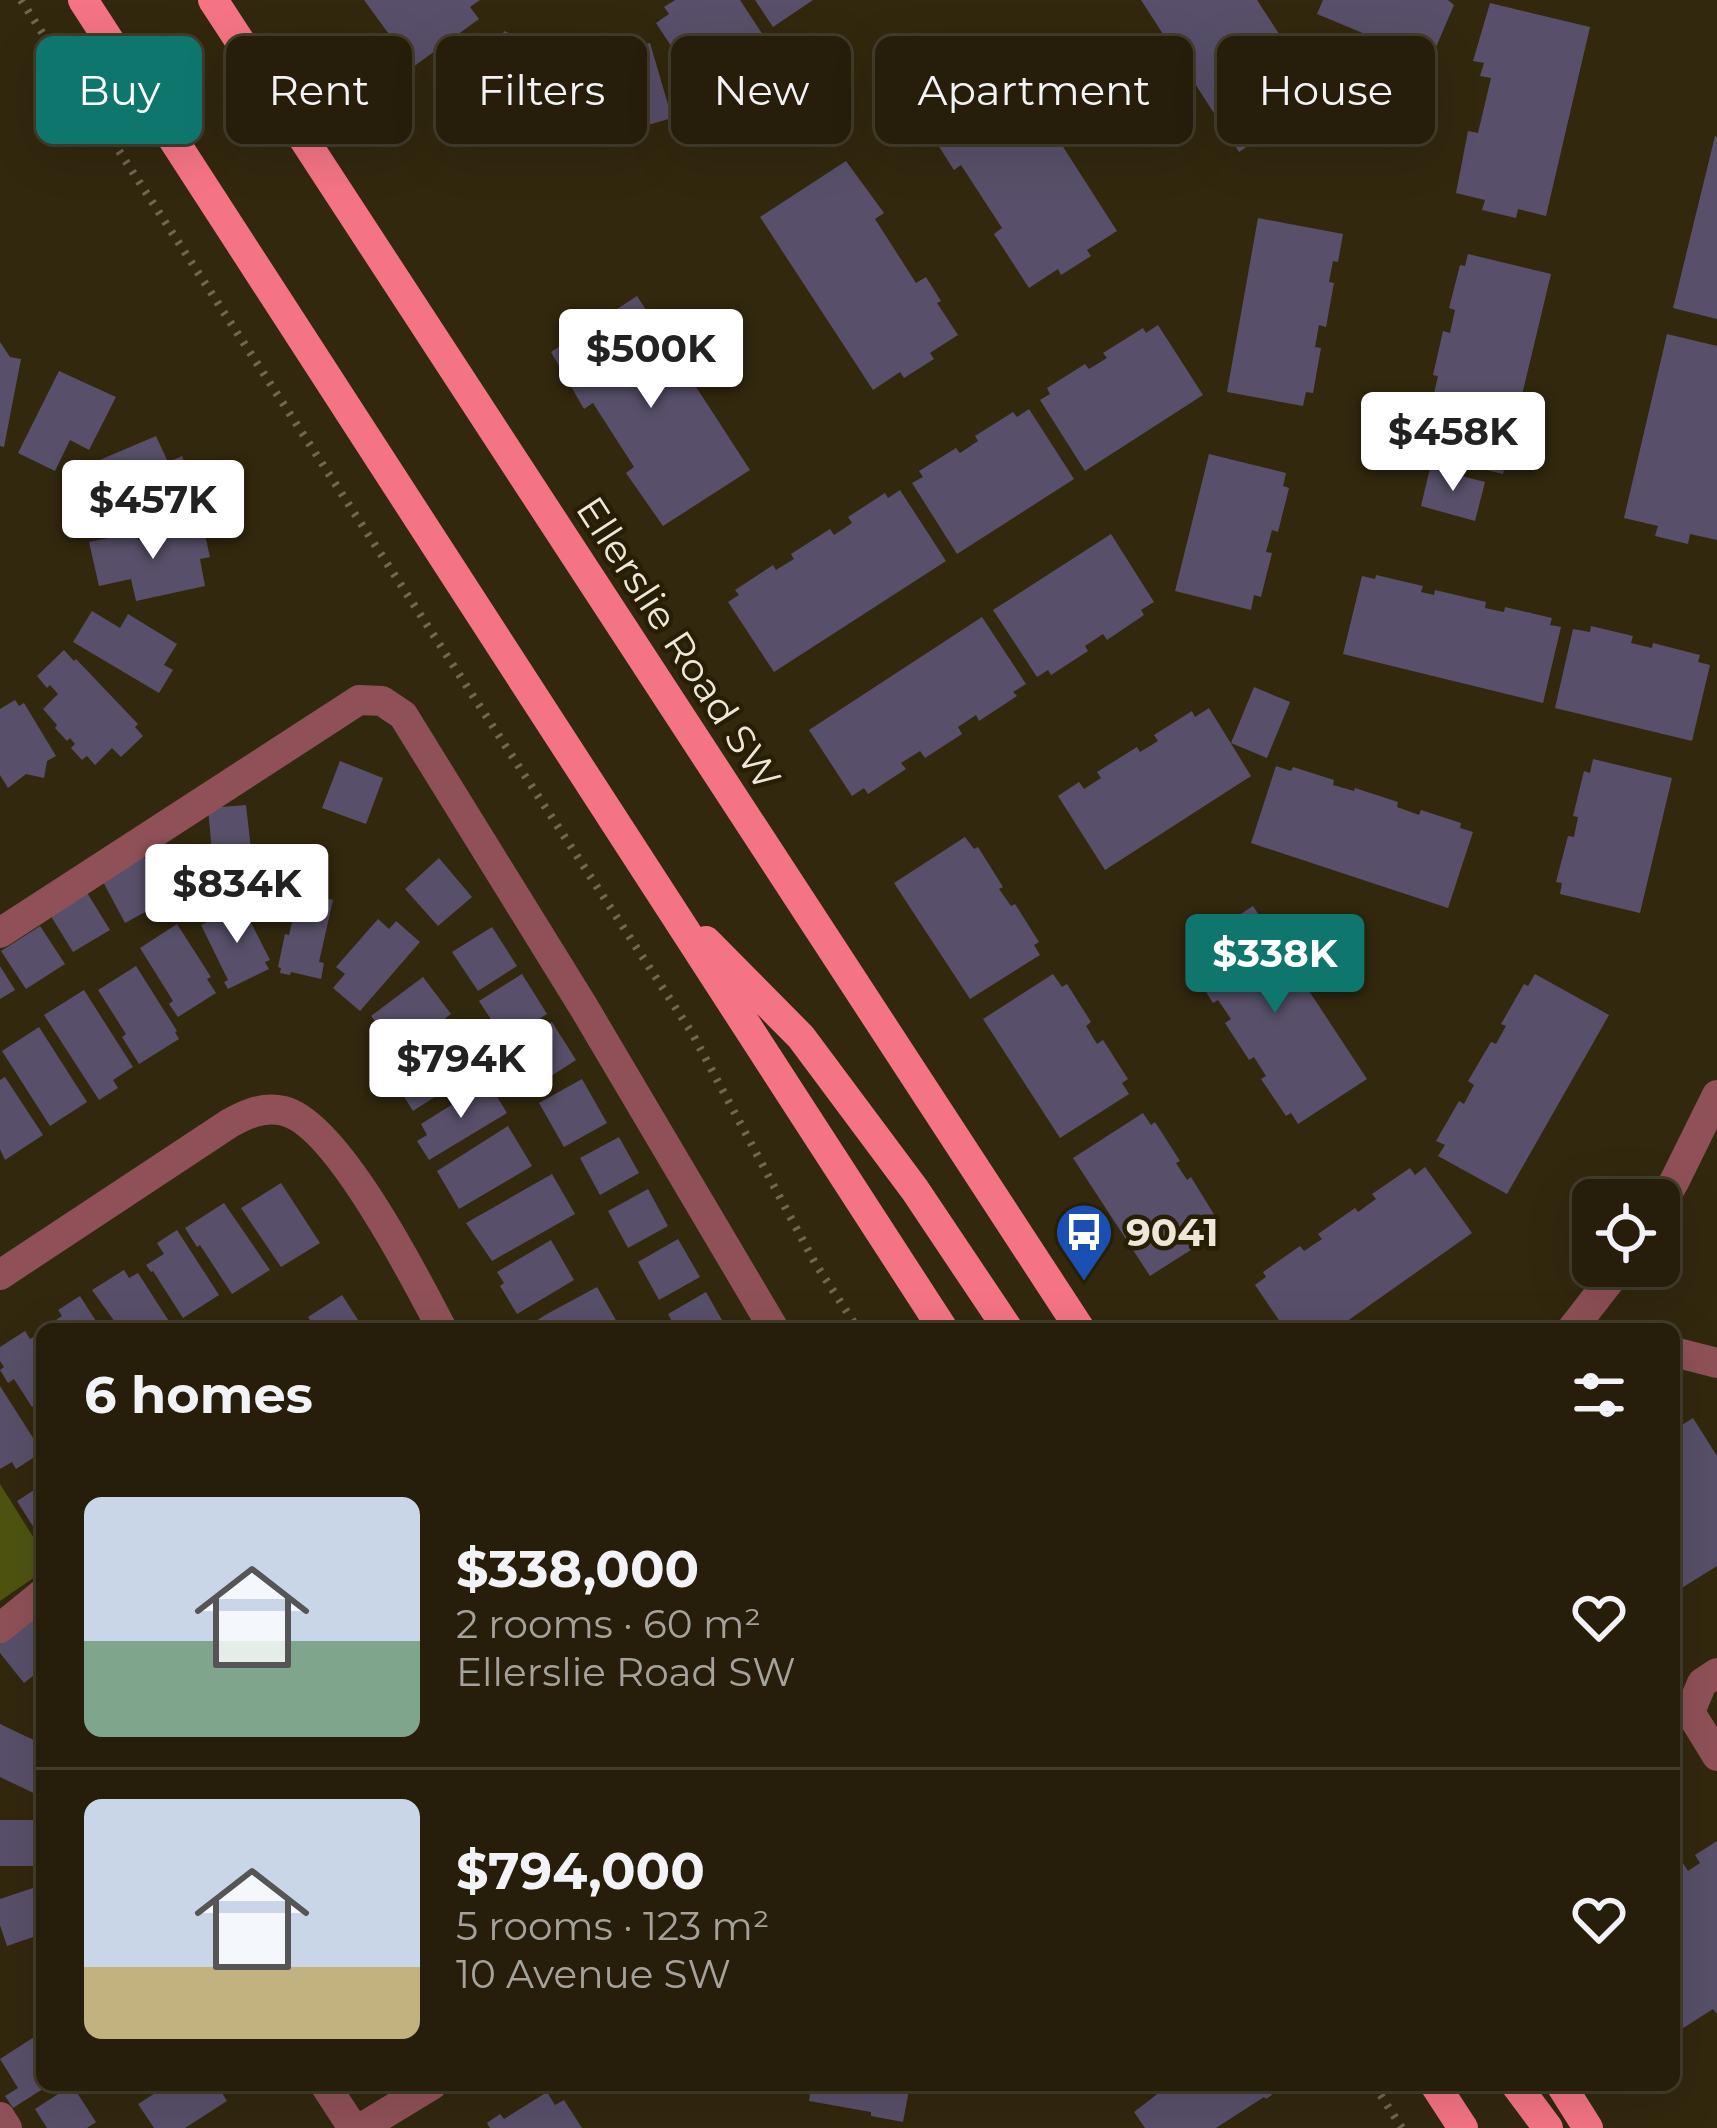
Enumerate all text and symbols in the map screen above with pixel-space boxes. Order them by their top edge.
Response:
chip: Buy [36,36,202,144]
chip: Rent [226,36,412,144]
chip: Filters [436,36,647,144]
chip: New [671,36,851,144]
chip: Apartment [875,36,1193,144]
chip: House [1217,36,1435,144]
pin: $500K [567,309,735,411]
text: $500K [586,324,716,372]
pin: $458K [1369,392,1537,494]
text: $458K [1388,407,1518,455]
pin: $457K [69,460,237,562]
text: $457K [89,475,217,523]
street label: Ellerslie Road SW [566,488,792,798]
pin: $834K [153,844,321,946]
text: $834K [172,859,302,907]
pin: $338K [1191,914,1359,1016]
text: $338K [1212,929,1338,977]
pin: $794K [377,1019,545,1121]
text: $794K [396,1034,526,1082]
map controls [1572,1179,1680,1287]
button: locate [1572,1179,1680,1287]
bus stop icon: 9041 [1053,1201,1115,1283]
place label: 9041 [1126,1208,1219,1256]
icon: filters [1566,1362,1632,1428]
text: 6 homes [84,1364,313,1426]
text: $338,000 [456,1538,699,1600]
icon: home [180,1545,324,1689]
icon: heart [1566,1584,1632,1650]
text: 2 rooms · 60 m² [456,1600,761,1648]
text: Ellerslie Road SW [456,1648,795,1696]
text: $794,000 [456,1840,705,1902]
icon: home [180,1847,324,1991]
icon: heart [1566,1886,1632,1952]
text: 5 rooms · 123 m² [456,1902,770,1950]
text: 10 Avenue SW [456,1950,731,1998]

